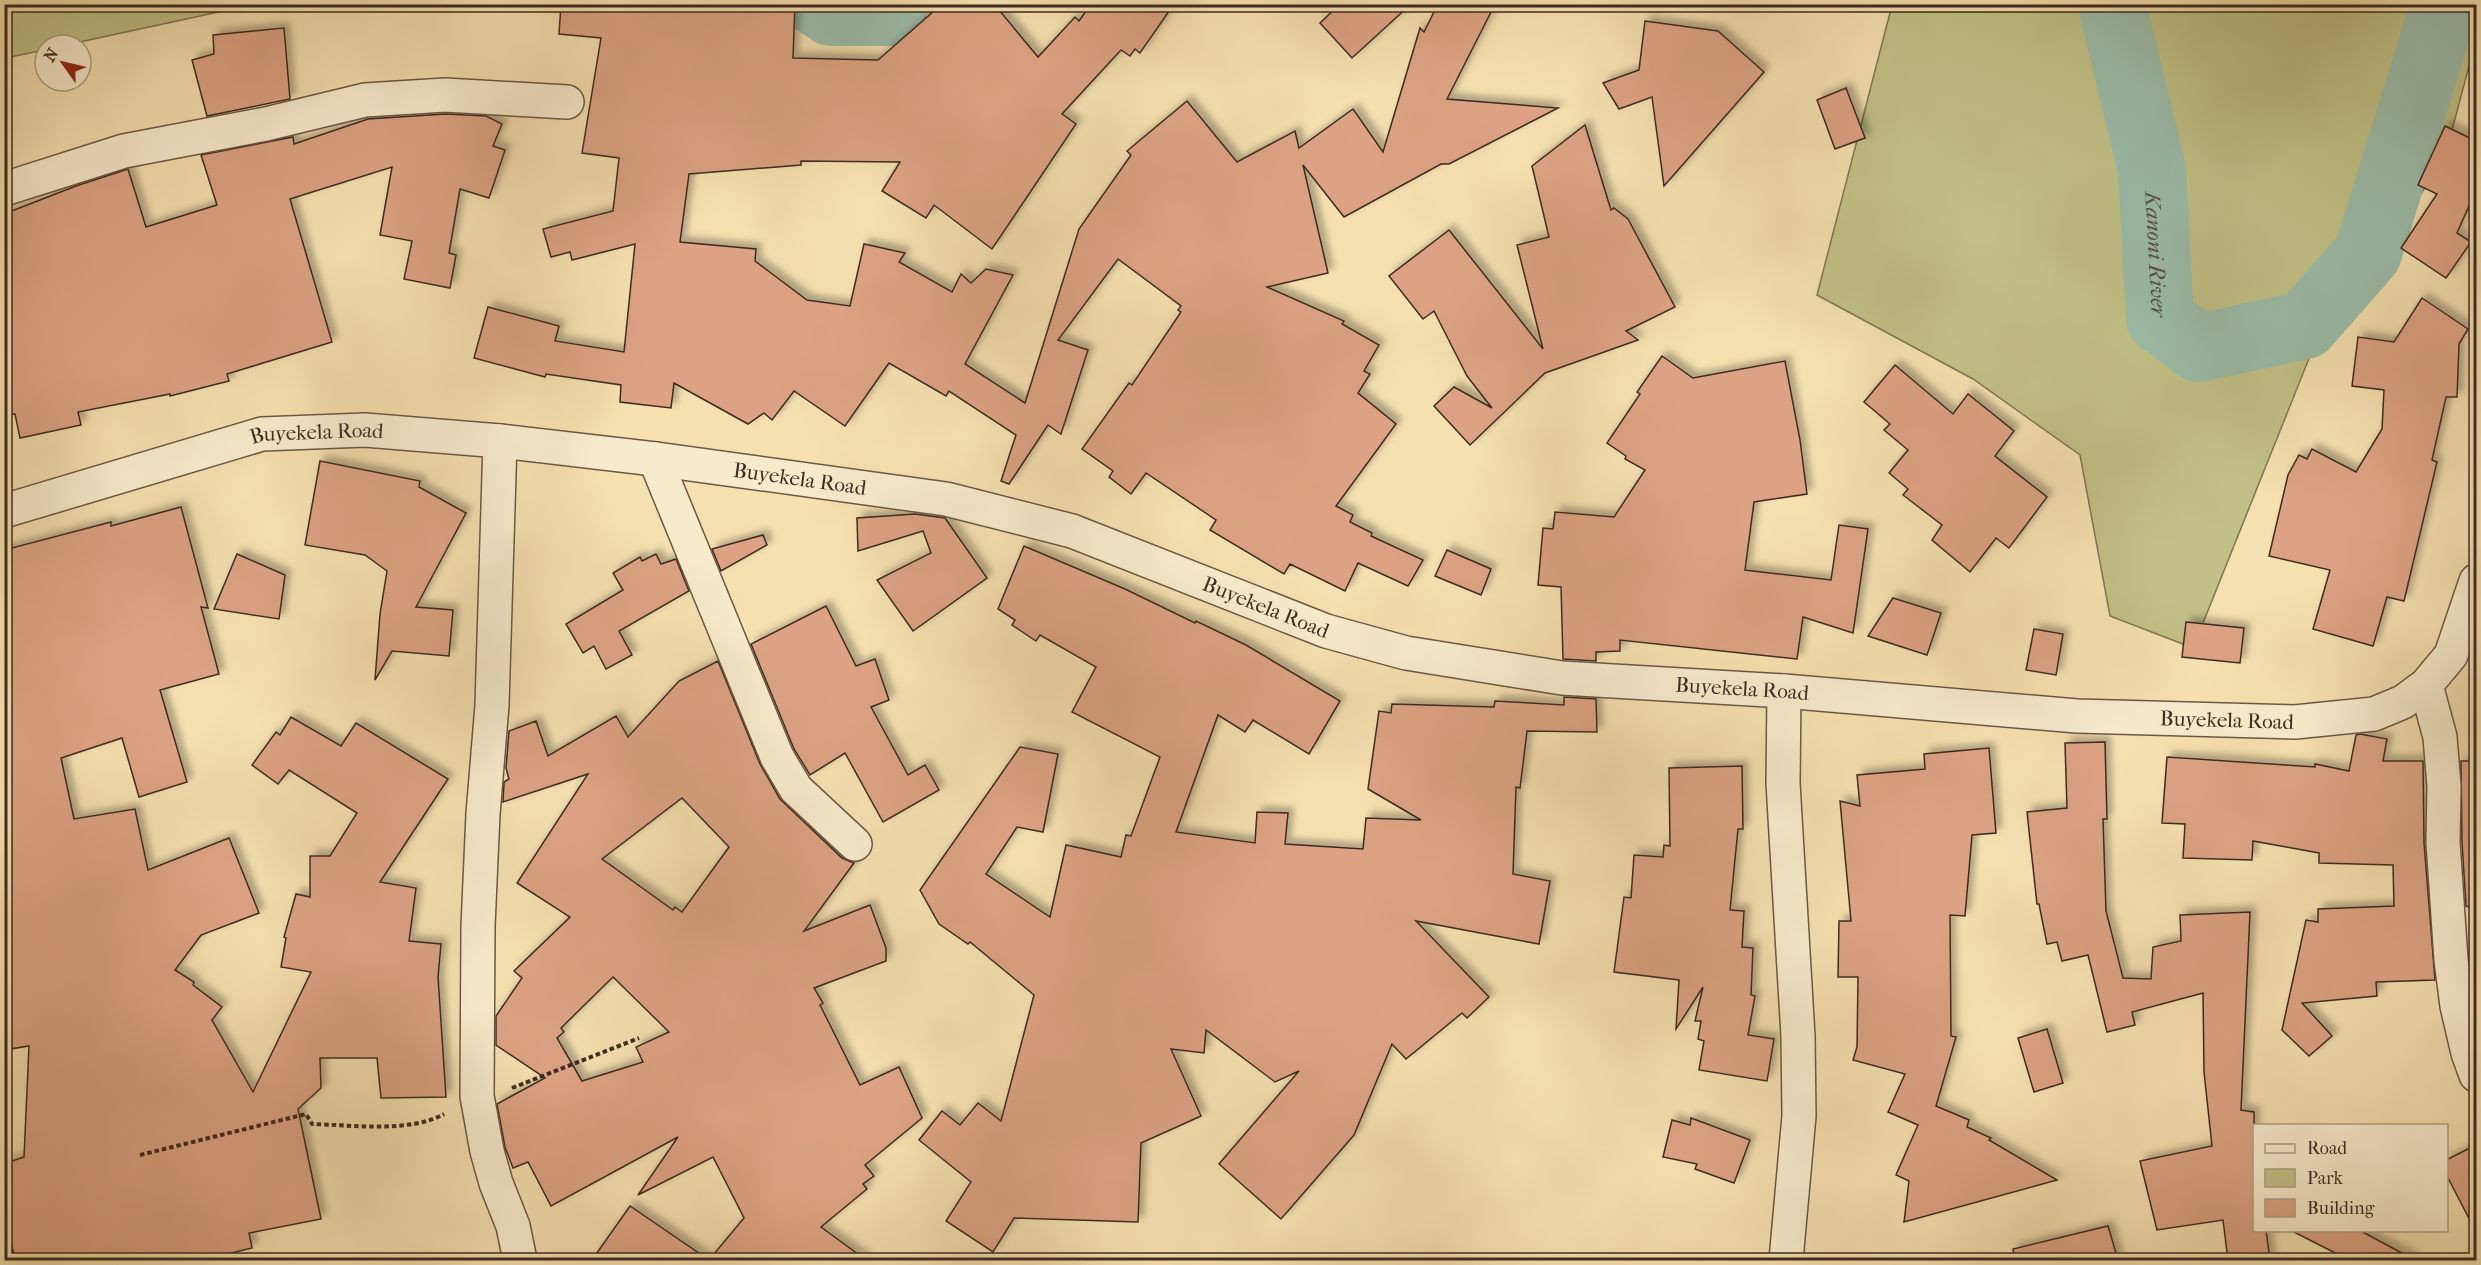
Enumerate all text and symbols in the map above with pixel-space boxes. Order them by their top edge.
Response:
north arrow [33,33,93,93]
text: N [40,44,63,65]
water label: Kanoni River [2139,189,2172,320]
street label: Buyekela Road [247,418,385,449]
street label: Buyekela Road [732,458,868,500]
street label: Buyekela Road [1199,572,1333,643]
street label: Buyekela Road [1675,673,1811,705]
street label: Buyekela Road [2160,706,2295,734]
legend [2253,1124,2448,1232]
text: Road [2307,1138,2347,1159]
text: Park [2307,1168,2344,1189]
text: Building [2307,1198,2375,1219]

